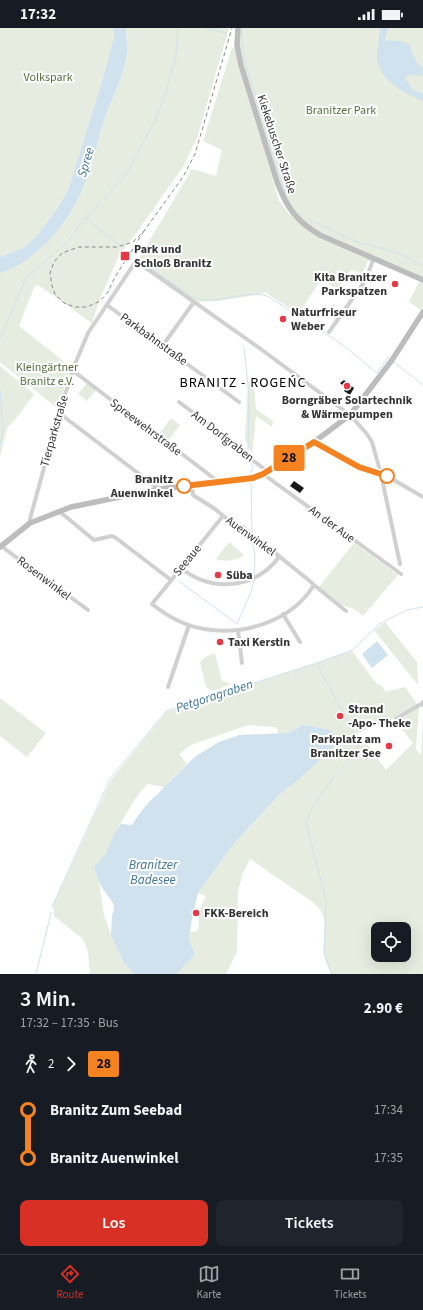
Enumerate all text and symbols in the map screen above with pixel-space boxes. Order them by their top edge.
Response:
text: 17:32 [20,4,56,25]
park label: Volkspark [23,69,73,86]
street label: Kiekebuscher Straße [252,92,301,196]
park label: Branitzer Park [306,102,376,119]
water label: Spree [73,145,99,179]
place label: Park und Schloß Branitz [134,241,212,272]
marker: Park und Schloß Branitz [119,250,131,262]
place label: Kita Branitzer Parkspatzen [314,269,387,300]
marker: Kita Branitzer Parkspatzen [390,279,400,289]
place label: Naturfriseur Weber [291,304,357,335]
street label: Parkbahnstraße [116,309,191,370]
marker: Naturfriseur Weber [278,314,288,324]
park label: Kleingärtner Branitz e.V. [16,359,79,390]
district label: BRANITZ - ROGEŃC [179,373,307,393]
marker: Borngräber Solartechnik & Wärmepumpen [342,381,352,391]
place label: Borngräber Solartechnik & Wärmepumpen [282,392,413,423]
street label: Tierparkstraße [36,393,73,469]
street label: Spreewehrstraße [106,395,185,460]
street label: Am Dorfgraben [188,406,258,466]
line badge: 28 [271,445,307,471]
text: 28 [282,448,296,468]
unlabelled marker [379,468,395,484]
place label: Branitz Auenwinkel [110,471,174,502]
marker: Branitz Auenwinkel [176,478,192,494]
street label: An der Aue [305,502,358,547]
street label: Auenwinkel [222,512,279,560]
street label: Seeaue [169,541,206,580]
street label: Rosenwinkel [13,552,74,604]
place label: Süba [226,567,253,584]
marker: Süba [213,570,223,580]
place label: Taxi Kerstin [228,634,290,651]
marker: Taxi Kerstin [215,637,225,647]
water label: Petgoragraben [173,675,255,717]
place label: Strand -Apo- Theke [348,701,411,732]
marker: Strand -Apo- Theke [335,711,345,721]
place label: Parkplatz am Branitzer See [310,731,381,762]
marker: Parkplatz am Branitzer See [384,741,394,751]
water label: Branitzer Badesee [129,856,178,889]
place label: FKK-Bereich [204,905,269,922]
marker: FKK-Bereich [191,908,201,918]
map controls [371,922,411,962]
button: locate [371,922,411,962]
text: 3 Min. [20,983,76,1015]
text: 2.90 € [364,998,403,1019]
text: 17:32 – 17:35 · Bus [20,1014,118,1032]
icon: walk [20,1053,42,1075]
icon: forward [60,1053,82,1075]
text: 28 [96,1054,111,1074]
text: 2 [48,1055,54,1073]
text: Branitz Zum Seebad [50,1100,182,1121]
text: 17:34 [374,1101,403,1119]
text: Branitz Auenwinkel [50,1148,179,1169]
text: 17:35 [374,1149,403,1167]
button: Los [20,1200,208,1246]
button: Tickets [216,1200,403,1246]
tab: Route [56,1263,84,1302]
tab: Karte [196,1263,221,1302]
tab: Tickets [334,1263,367,1302]

